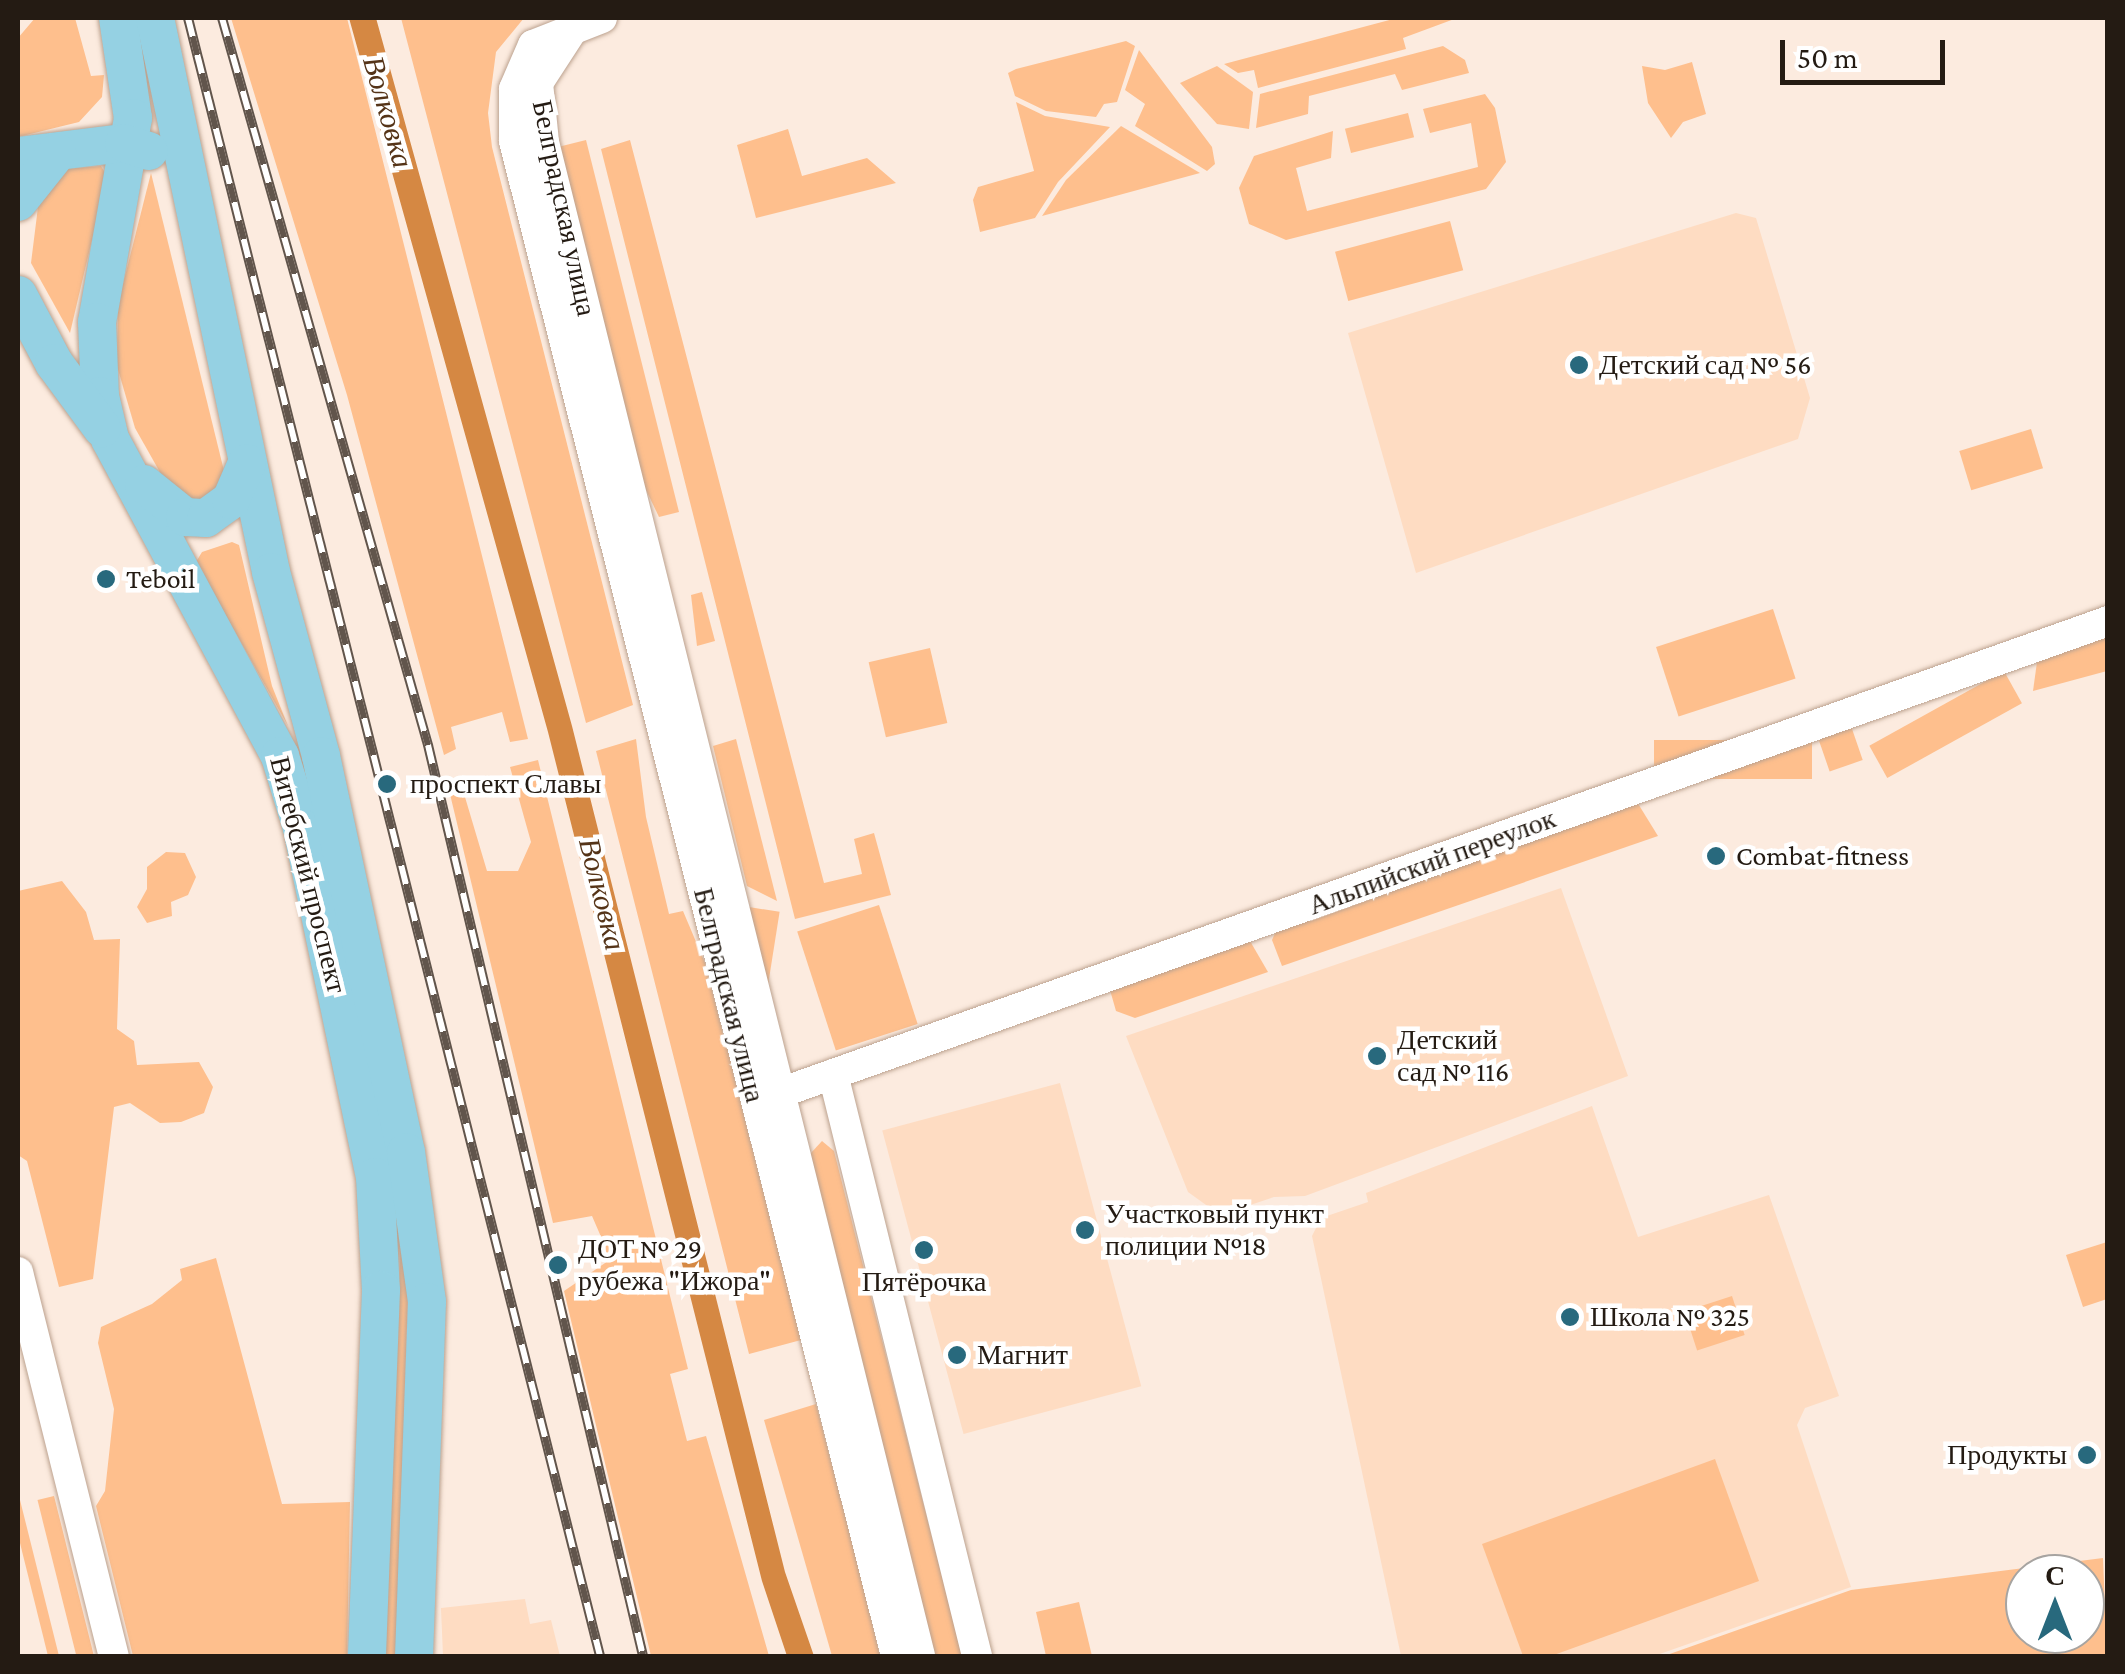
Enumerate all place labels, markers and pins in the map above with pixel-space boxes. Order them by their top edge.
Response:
place label: Детский сад № 56 [1599,348,1811,382]
marker: Детский сад № 56 [1568,354,1590,376]
place label: Teboil [126,562,195,596]
marker: Teboil [95,568,117,590]
place label: проспект Славы [410,767,601,801]
marker: проспект Славы [374,771,400,797]
place label: Combat-fitness [1736,839,1909,873]
marker: Combat-fitness [1705,845,1727,867]
place label: Детский сад № 116 [1397,1023,1509,1089]
marker: Детский сад № 116 [1366,1045,1388,1067]
place label: Участковый пункт полиции №18 [1105,1197,1324,1263]
marker: Участковый пункт полиции №18 [1074,1219,1096,1241]
place label: ДОТ № 29 рубежа "Ижора" [578,1232,771,1298]
marker: Пятёрочка [913,1239,935,1261]
marker: ДОТ № 29 рубежа "Ижора" [547,1254,569,1276]
place label: Пятёрочка [862,1265,986,1299]
place label: Школа № 325 [1590,1300,1750,1334]
marker: Школа № 325 [1559,1306,1581,1328]
place label: Магнит [977,1338,1068,1372]
marker: Магнит [946,1344,968,1366]
place label: Продукты [1947,1438,2067,1472]
marker: Продукты [2076,1444,2098,1466]

